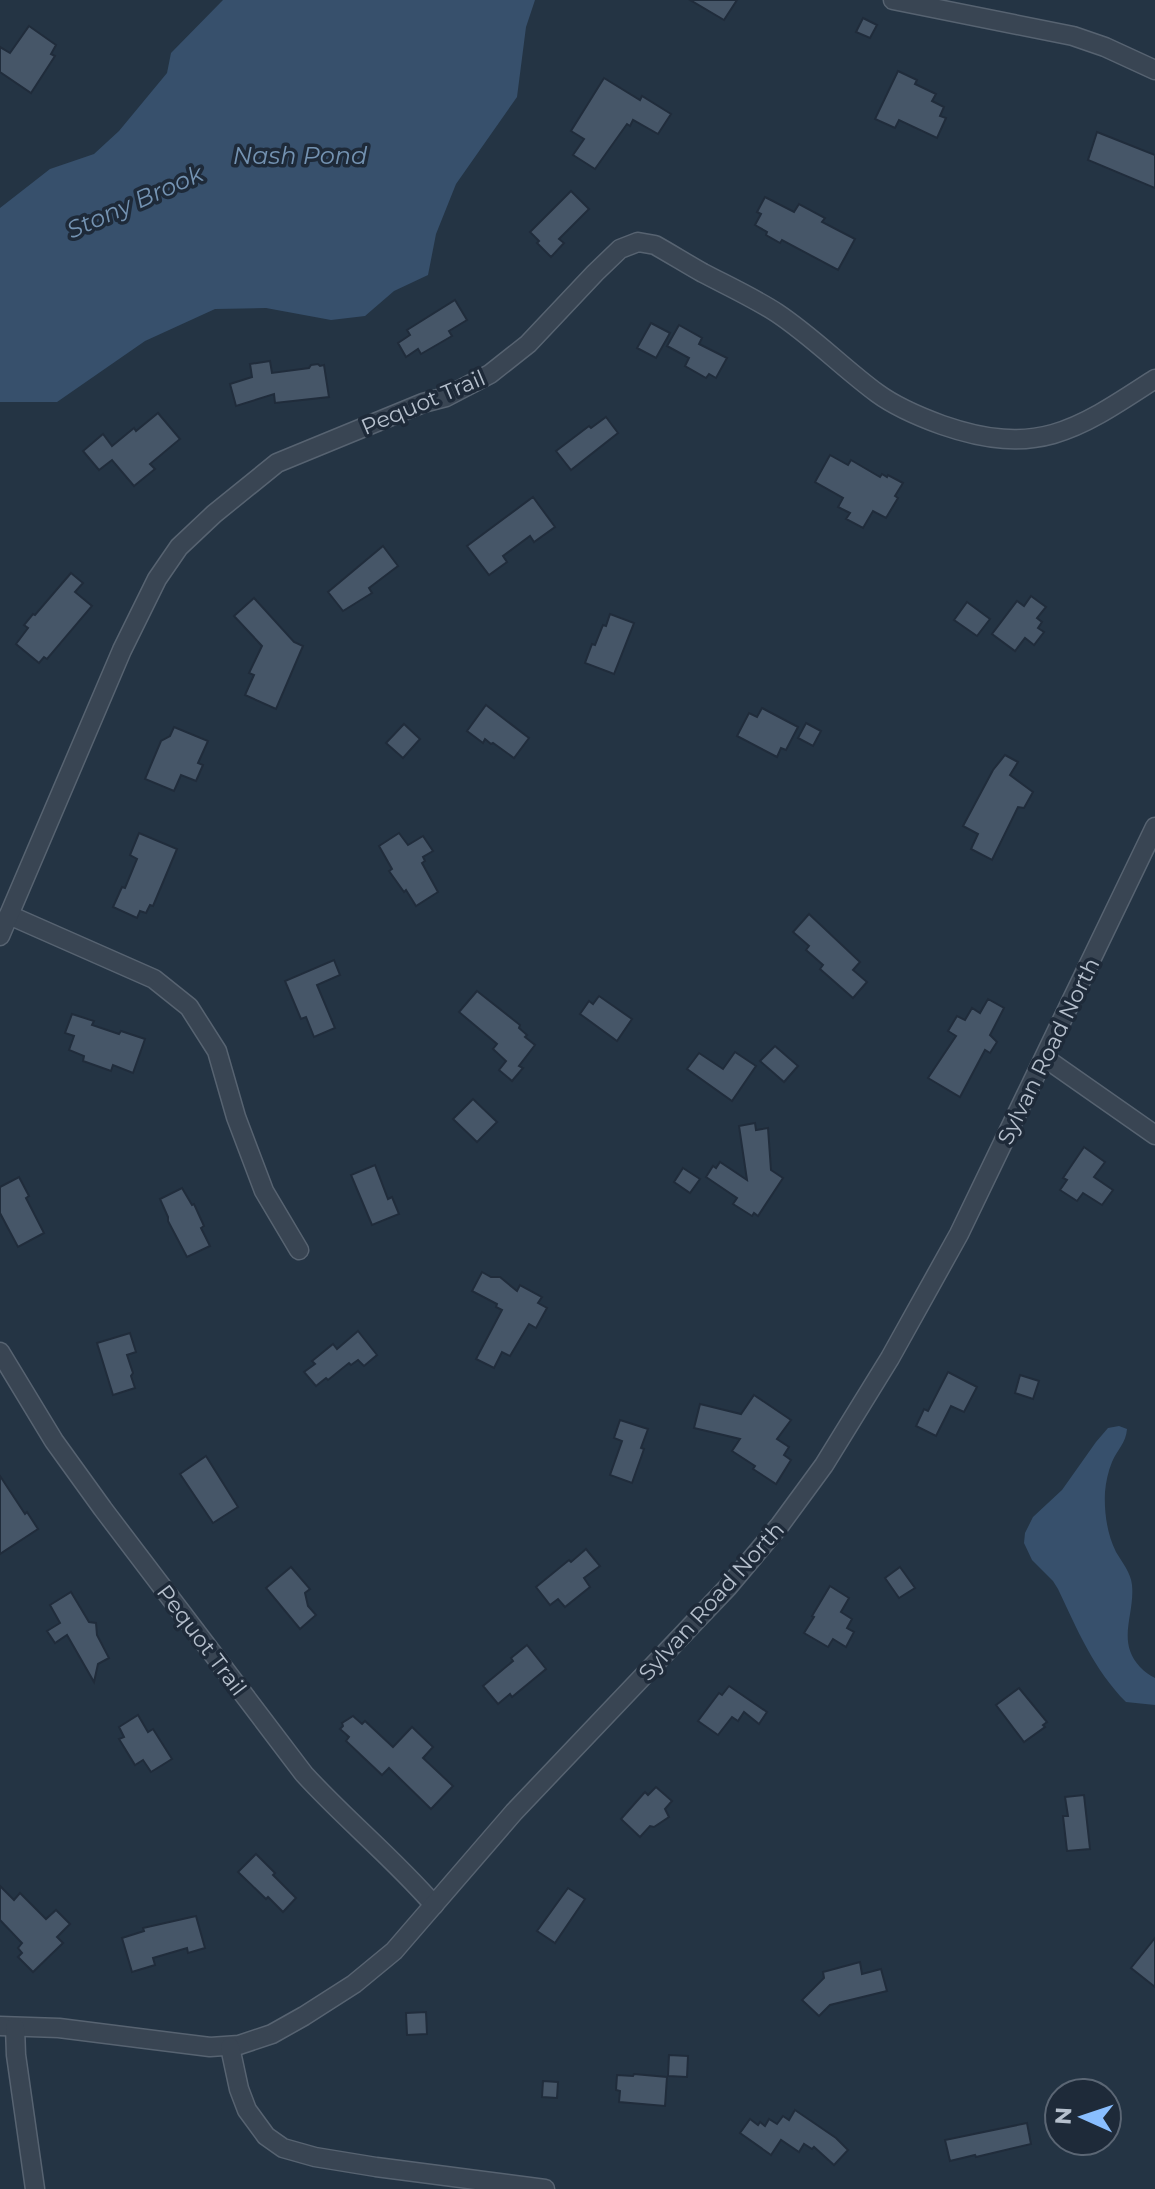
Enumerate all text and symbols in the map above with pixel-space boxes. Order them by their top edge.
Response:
water label: Nash Pond [233,141,368,170]
water label: Stony Brook [62,158,209,244]
street label: Pequot Trail [357,364,489,441]
street label: Sylvan Road North [992,953,1105,1149]
street label: Sylvan Road North [633,1516,790,1686]
street label: Pequot Trail [151,1579,252,1701]
north arrow [1043,2077,1123,2157]
text: N [1050,2106,1077,2126]

